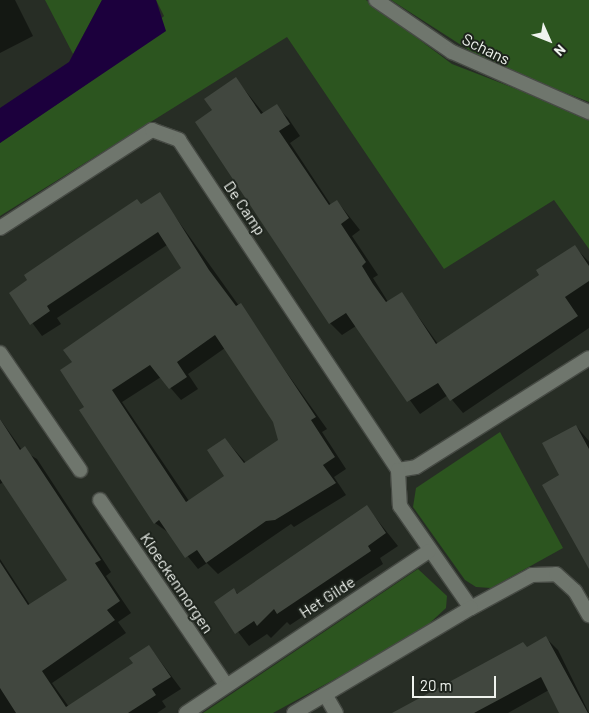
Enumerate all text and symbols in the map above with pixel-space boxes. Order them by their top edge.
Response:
north arrow [524,15,574,65]
street label: Schans [459,29,513,69]
text: N [551,42,569,60]
street label: De Camp [220,177,270,239]
street label: Kloeckenmorgen [136,529,218,637]
street label: Het Gilde [295,572,359,622]
scale bar [414,666,498,698]
text: 20 m [420,676,452,694]

